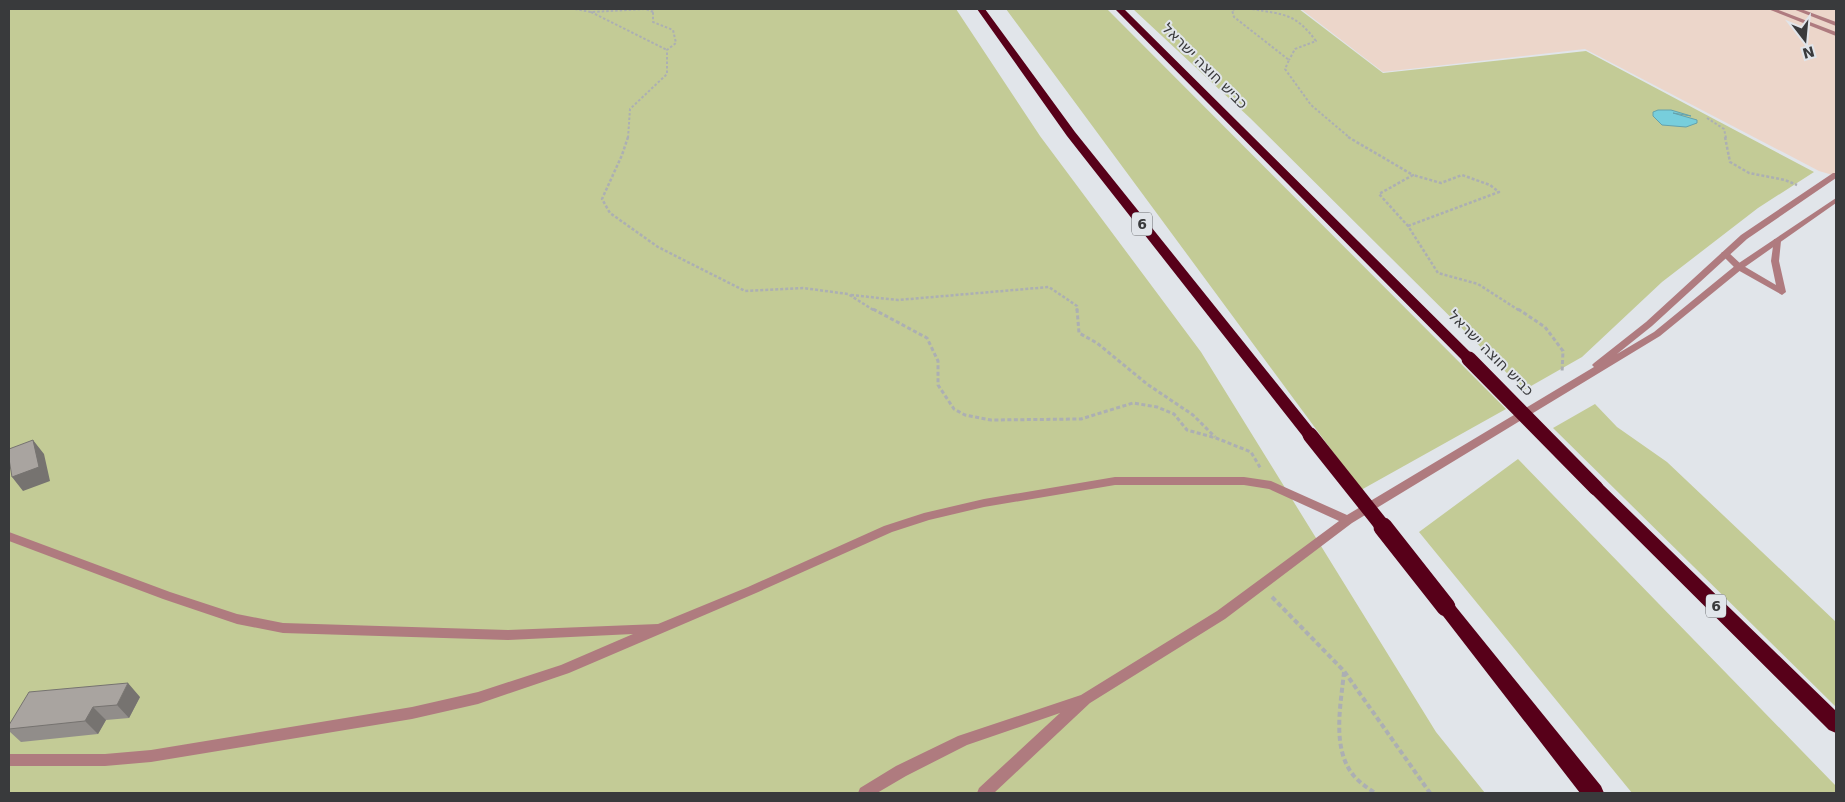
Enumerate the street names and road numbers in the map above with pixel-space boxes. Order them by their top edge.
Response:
street label: כביש חוצה ישראל [1158,19,1252,113]
road number: 6 [1132,212,1152,235]
street label: כביש חוצה ישראל [1444,306,1538,400]
road number: 6 [1706,594,1726,618]

